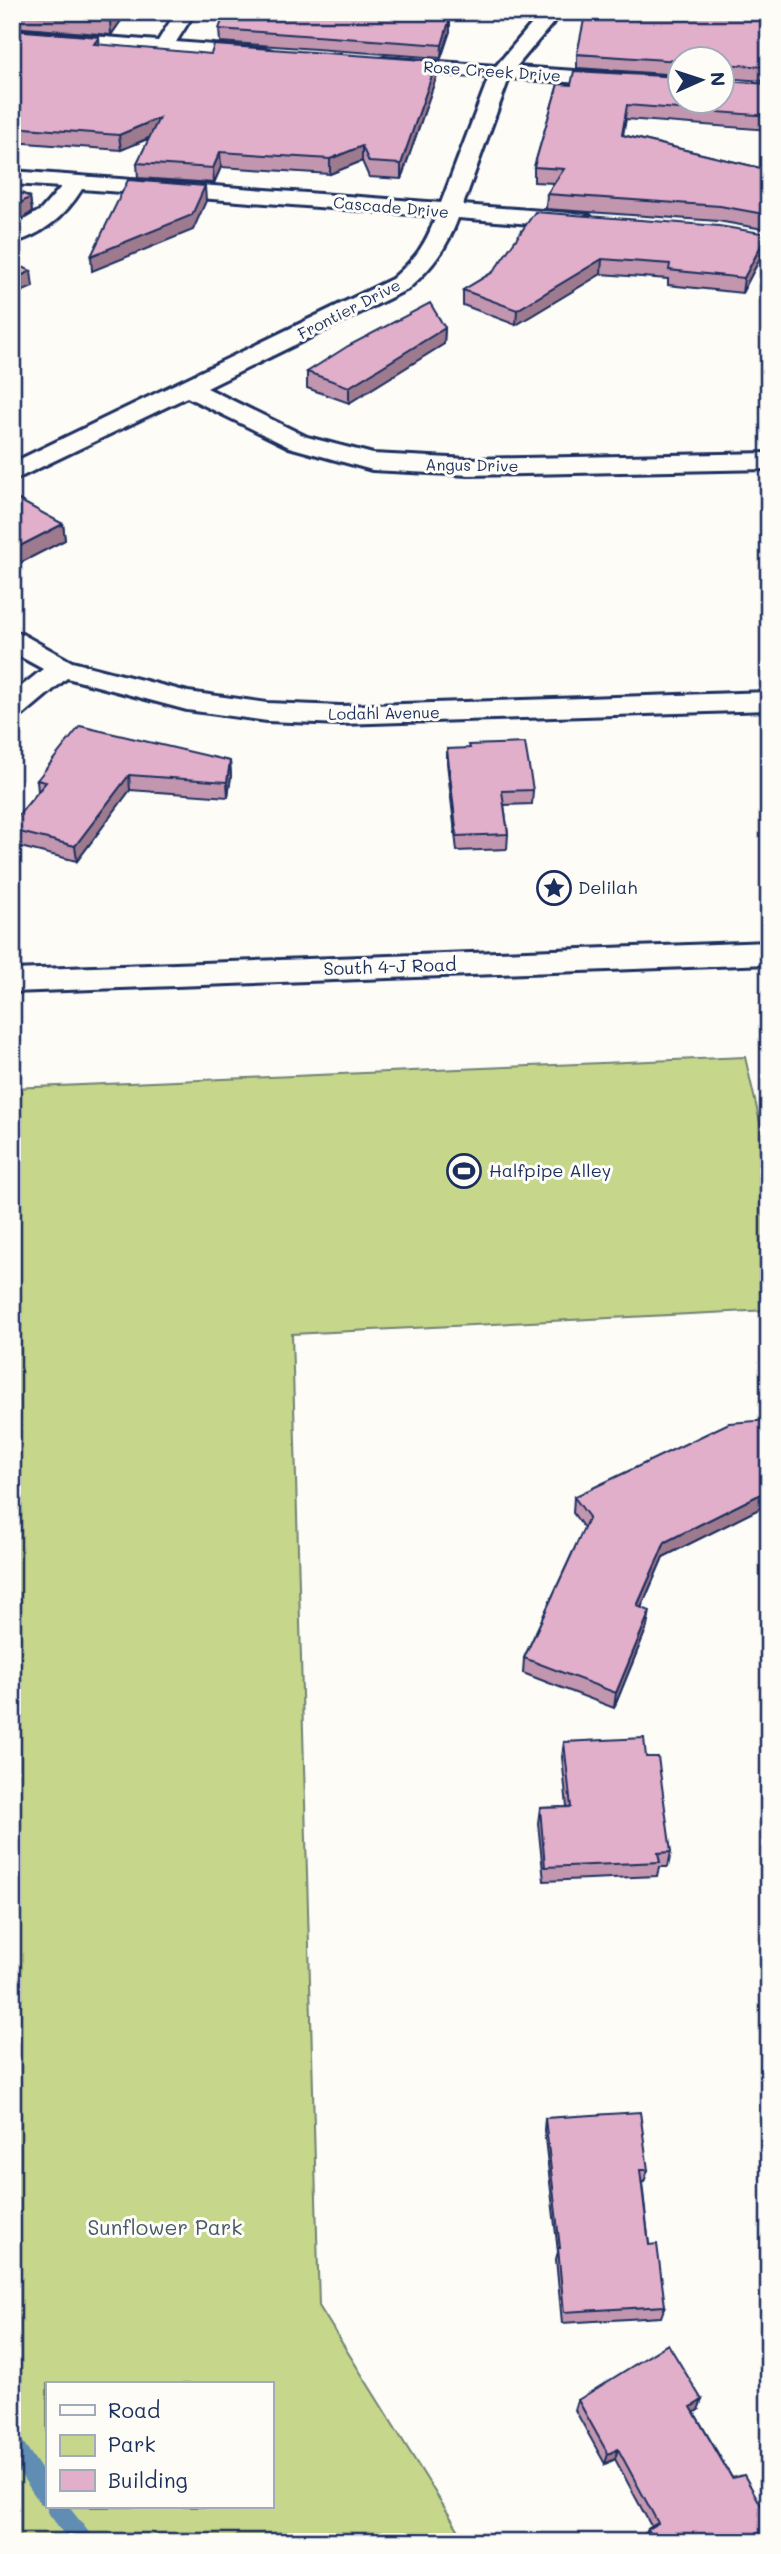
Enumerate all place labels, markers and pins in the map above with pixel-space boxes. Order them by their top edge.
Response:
place icon: Delilah [535,869,573,907]
place label: Delilah [578,875,637,899]
sports icon: Halfpipe Alley [445,1152,483,1190]
place label: Halfpipe Alley [489,1158,611,1182]

